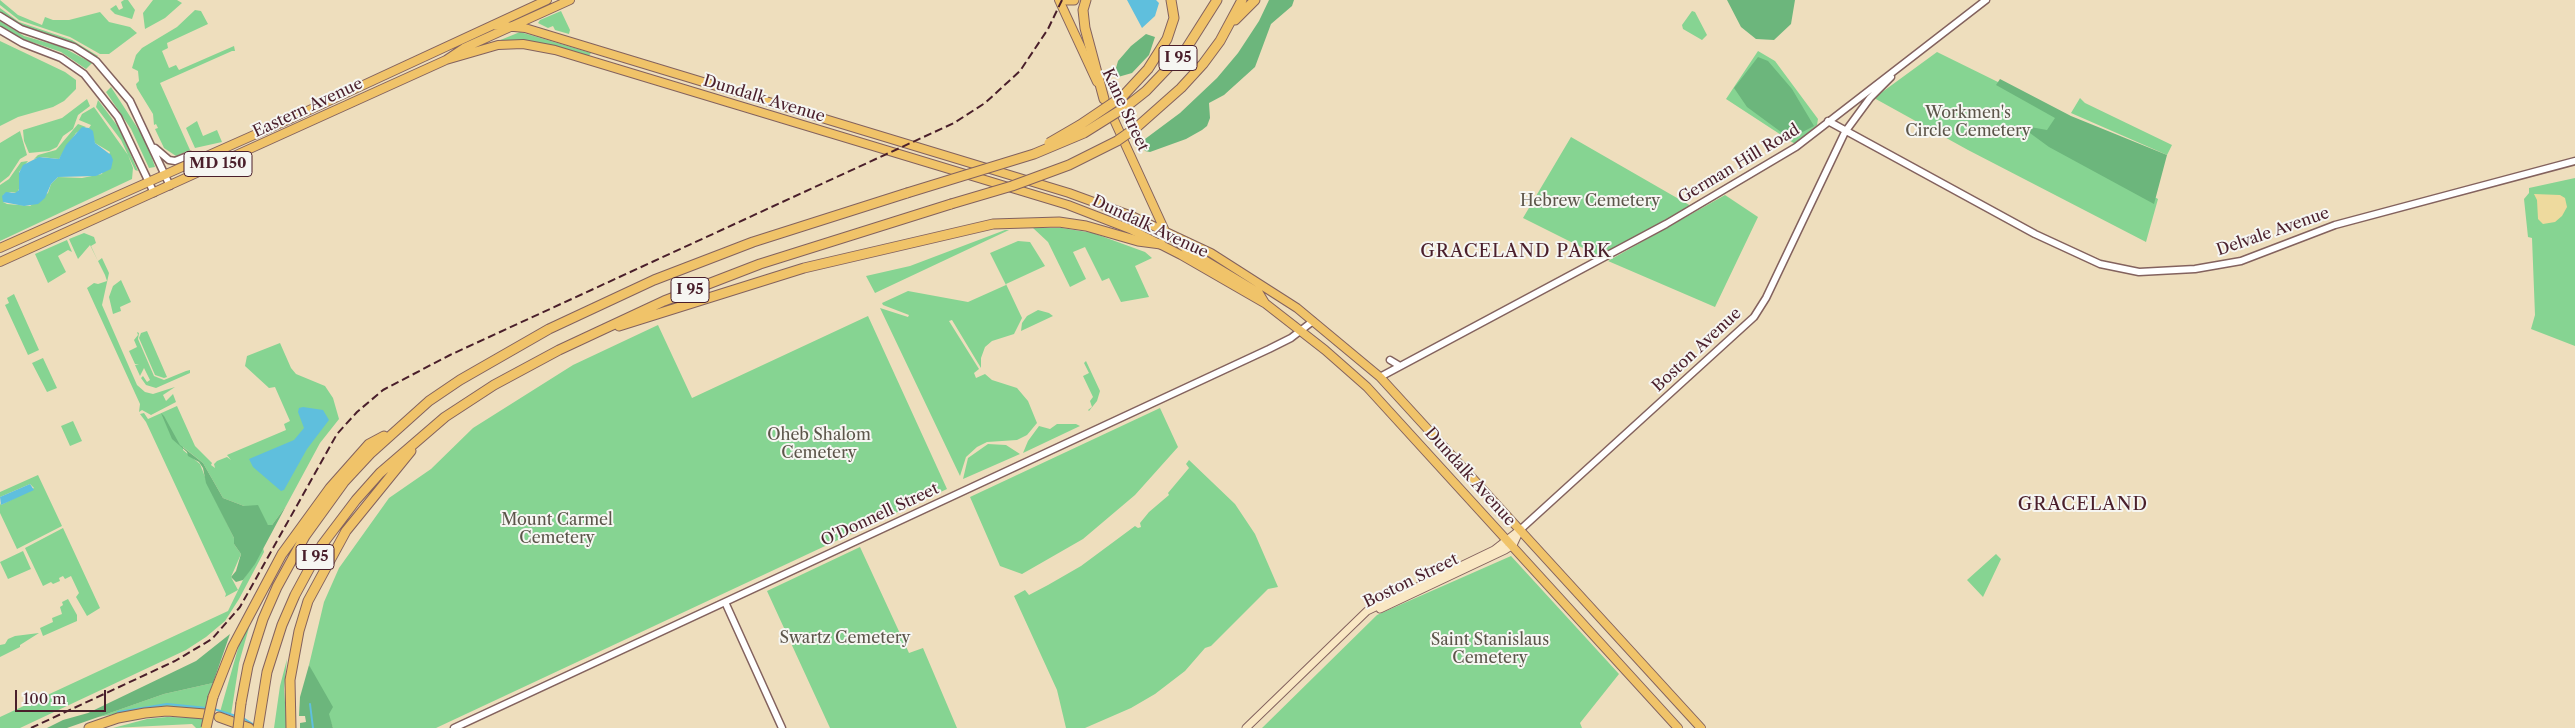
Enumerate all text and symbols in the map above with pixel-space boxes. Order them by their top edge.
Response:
road number: I 95 [1159,46,1197,70]
street label: Kane Street [1097,65,1153,155]
street label: Dundalk Avenue [701,71,827,127]
street label: Eastern Avenue [250,74,366,142]
park label: Workmen's Circle Cemetery [1905,103,2031,141]
street label: German Hill Road [1675,120,1803,208]
road number: MD 150 [184,152,252,176]
park label: Hebrew Cemetery [1520,191,1660,211]
street label: Dundalk Avenue [1089,192,1211,262]
street label: Delvale Avenue [2214,204,2332,260]
district label: GRACELAND PARK [1418,241,1614,263]
road number: I 95 [671,278,709,302]
street label: Boston Avenue [1649,304,1745,396]
street label: Dundalk Avenue [1421,424,1519,530]
park label: Oheb Shalom Cemetery [767,425,871,463]
street label: O'Donnell Street [818,479,942,551]
district label: GRACELAND [2017,494,2149,516]
park label: Mount Carmel Cemetery [501,510,613,548]
road number: I 95 [296,544,334,570]
street label: Boston Street [1361,550,1461,612]
park label: Swartz Cemetery [780,628,910,648]
park label: Saint Stanislaus Cemetery [1431,630,1549,668]
scale bar [18,680,109,712]
text: 100 m [23,689,66,708]

